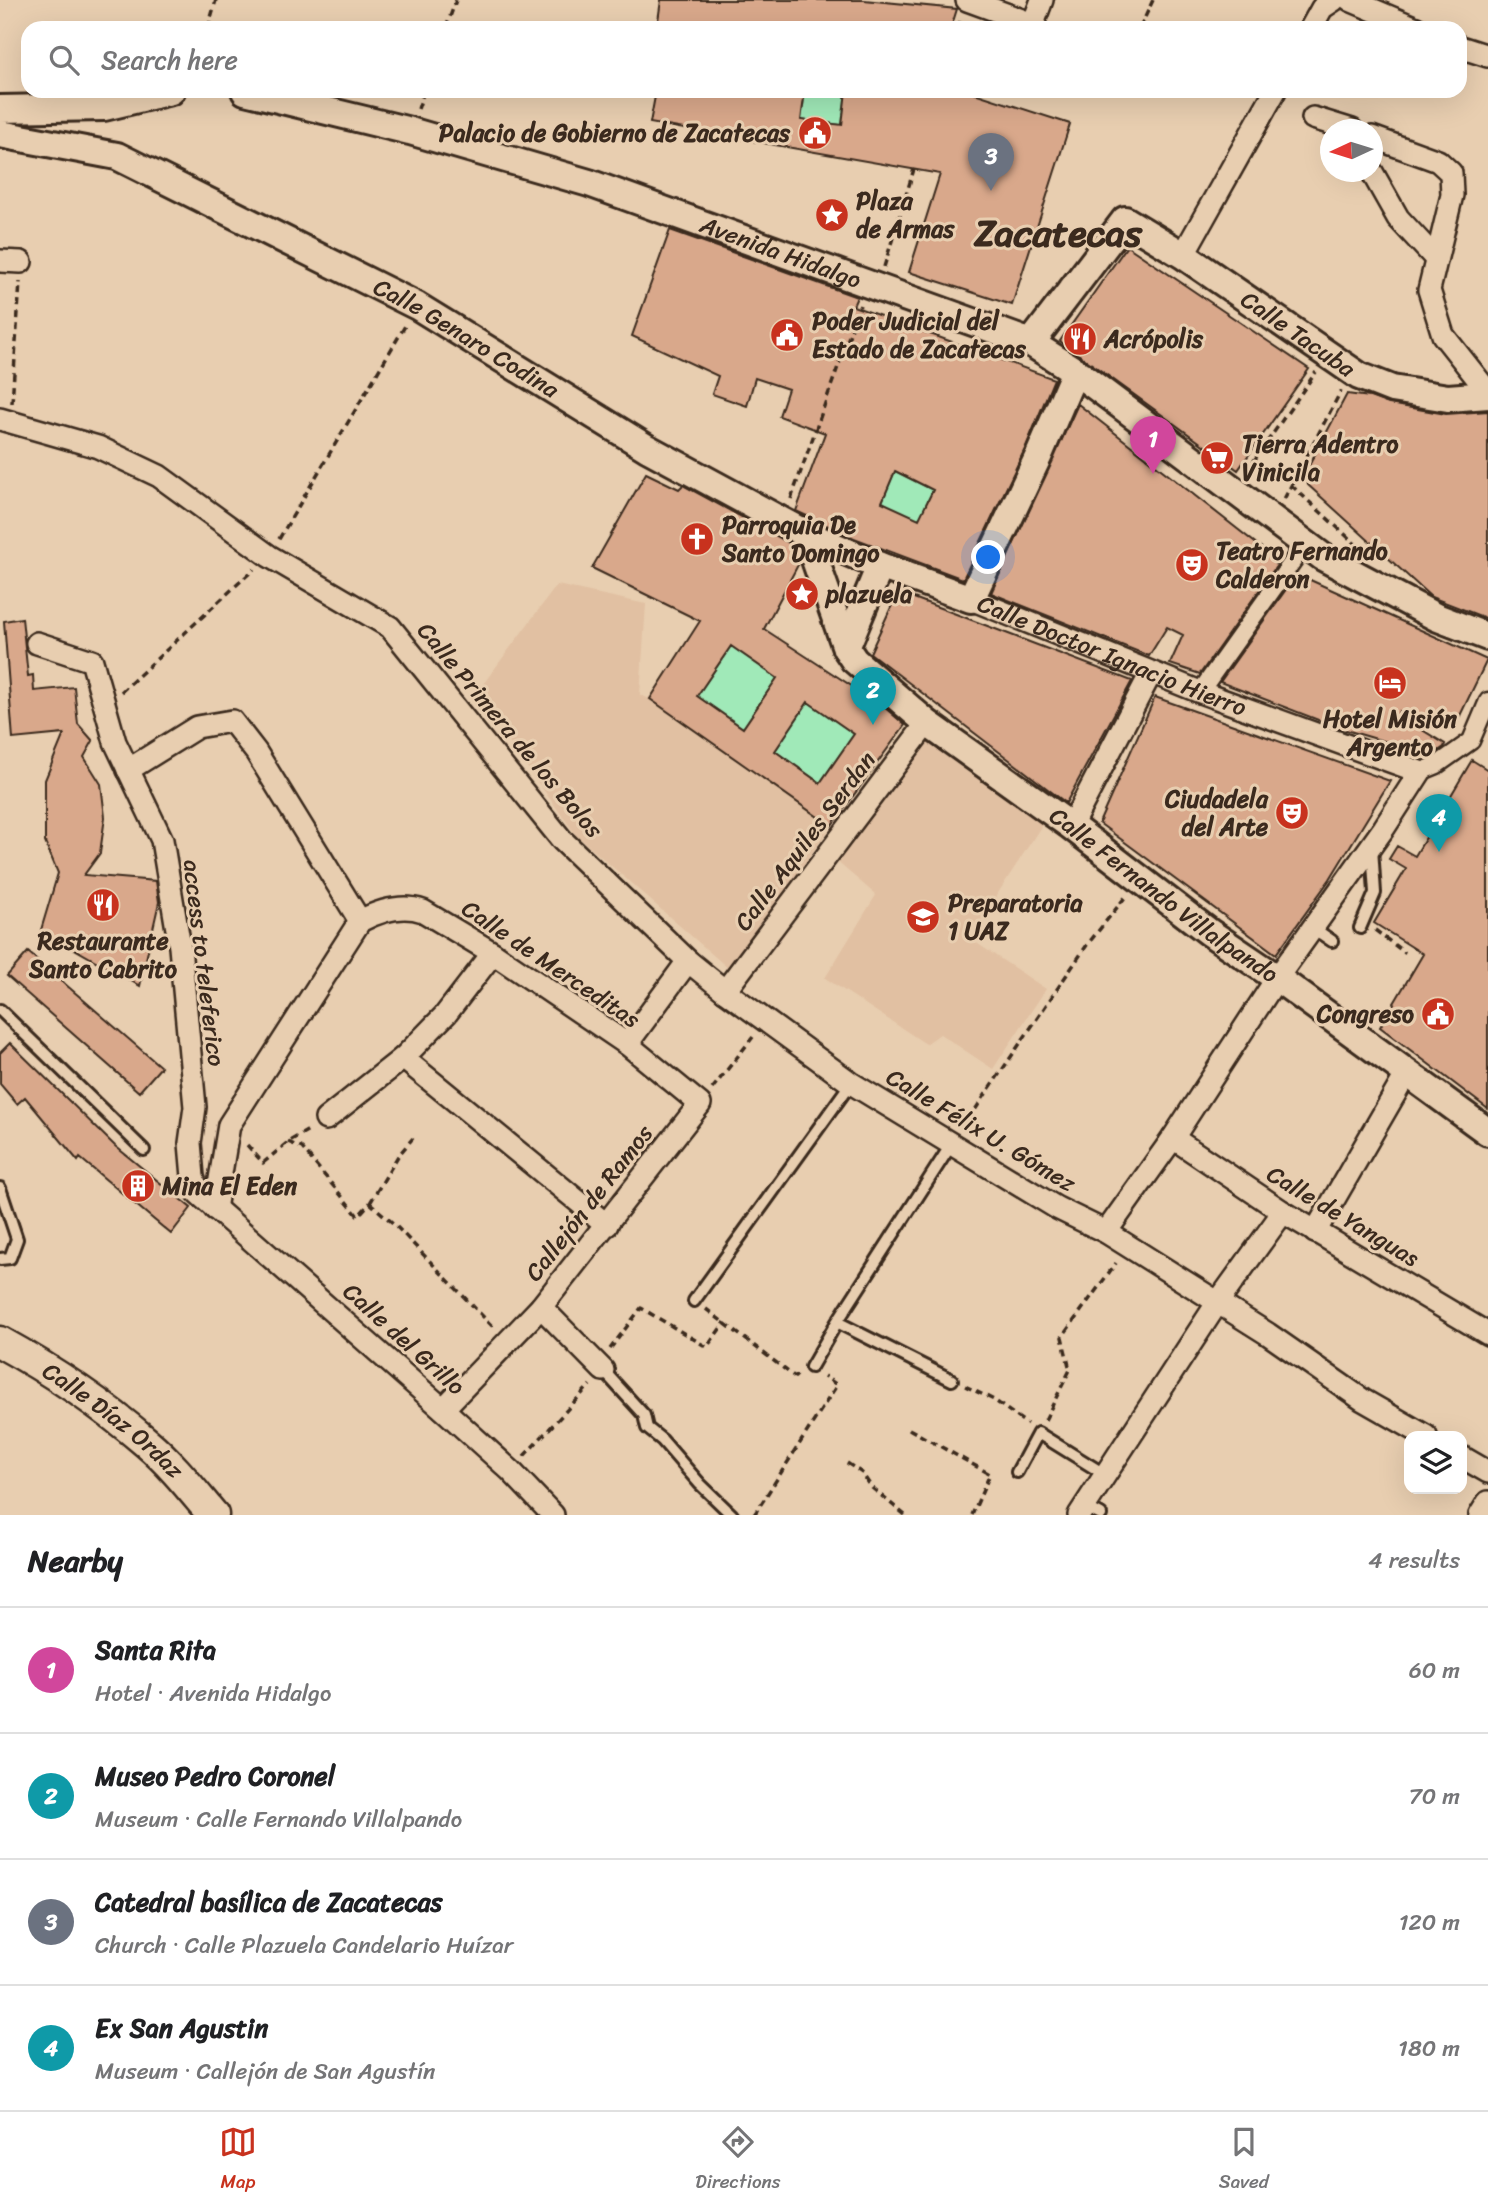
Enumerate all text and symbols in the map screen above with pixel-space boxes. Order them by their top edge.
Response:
search box [21,21,1467,98]
text: Search here [101,37,238,83]
icon: search [45,41,83,79]
place label: Palacio de Gobierno de Zacatecas [439,112,791,154]
public building icon: Palacio de Gobierno de Zacatecas [796,114,834,152]
north arrow [1320,119,1383,182]
pin: 3 [968,133,1014,191]
place label: Plaza de Armas [856,180,955,250]
place icon: Plaza de Armas [813,196,851,234]
district label: Zacatecas [973,200,1144,267]
street label: Avenida Hidalgo [693,204,867,301]
street label: Calle Genaro Codina [366,266,568,410]
street label: Calle Tacuba [1232,279,1365,389]
place label: Poder Judicial del Estado de Zacatecas [812,300,1027,370]
public building icon: Poder Judicial del Estado de Zacatecas [768,316,806,354]
place label: Acrópolis [1103,318,1204,360]
restaurant icon: Acrópolis [1061,320,1099,358]
pin: 1 [1130,416,1176,474]
place label: Tierra Adentro Vinicila [1242,423,1399,493]
supermarket icon: Tierra Adentro Vinicila [1198,439,1236,477]
place label: Parroquia De Santo Domingo [721,504,880,574]
church icon: Parroquia De Santo Domingo [678,520,716,558]
place label: Teatro Fernando Calderon [1215,530,1388,600]
your location [971,540,1005,574]
theatre icon: Teatro Fernando Calderon [1173,546,1211,584]
place label: plazuela [824,573,912,615]
place icon: plazuela [783,575,821,613]
street label: Calle Doctor Ignacio Hierro [971,583,1253,728]
street label: Calle Primera de los Bolos [406,612,614,849]
hotel icon: Hotel Misión Argento [1371,664,1409,702]
pin: 2 [850,667,896,725]
place label: Hotel Misión Argento [1323,698,1457,768]
street label: Calle Aquiles Serdan [723,742,887,940]
place label: Ciudadela del Arte [1164,778,1269,848]
theatre icon: Ciudadela del Arte [1273,794,1311,832]
pin: 4 [1416,794,1462,852]
street label: Calle Fernando Villalpando [1040,796,1287,994]
street label: access to teleferico [170,857,238,1069]
place label: Preparatoria 1 UAZ [948,882,1083,952]
restaurant icon: Restaurante Santo Cabrito [84,886,122,924]
street label: Calle de Merceditas [453,888,649,1040]
school or university icon: Preparatoria 1 UAZ [904,898,942,936]
place label: Restaurante Santo Cabrito [28,920,178,990]
place label: Congreso [1316,993,1414,1035]
public building icon: Congreso [1419,995,1457,1033]
street label: Calle Félix U. Gómez [878,1057,1085,1204]
street label: Callejón de Ramos [514,1114,665,1291]
street label: Calle de Yanguas [1258,1154,1428,1278]
place label: Mina El Eden [161,1165,297,1207]
building icon: Mina El Eden [119,1167,157,1205]
street label: Calle del Grillo [333,1272,475,1406]
street label: Calle Díaz Ordaz [34,1351,195,1489]
map controls [1404,1431,1467,1494]
button: layers [1404,1431,1467,1494]
text: Nearby [28,1534,123,1588]
text: 4 results [1368,1540,1460,1581]
text: Santa Rita [95,1627,216,1673]
text: 1 [46,1650,56,1691]
text: 60 m [1409,1650,1460,1691]
text: Hotel · Avenida Hidalgo [95,1673,331,1714]
text: Museo Pedro Coronel [95,1753,335,1799]
text: 2 [44,1776,58,1817]
text: 70 m [1409,1776,1460,1817]
text: Museum · Calle Fernando Villalpando [95,1799,462,1840]
text: Catedral basílica de Zacatecas [95,1879,443,1925]
text: 3 [45,1902,57,1943]
text: 120 m [1399,1902,1460,1943]
text: Church · Calle Plazuela Candelario Huízar [95,1925,513,1966]
text: Ex San Agustin [95,2005,268,2051]
text: 4 [44,2028,58,2069]
text: 180 m [1398,2028,1460,2069]
text: Museum · Callejón de San Agustín [95,2051,436,2092]
tab: Map [219,2123,257,2198]
tab: Directions [695,2123,781,2198]
tab: Saved [1219,2123,1269,2198]

